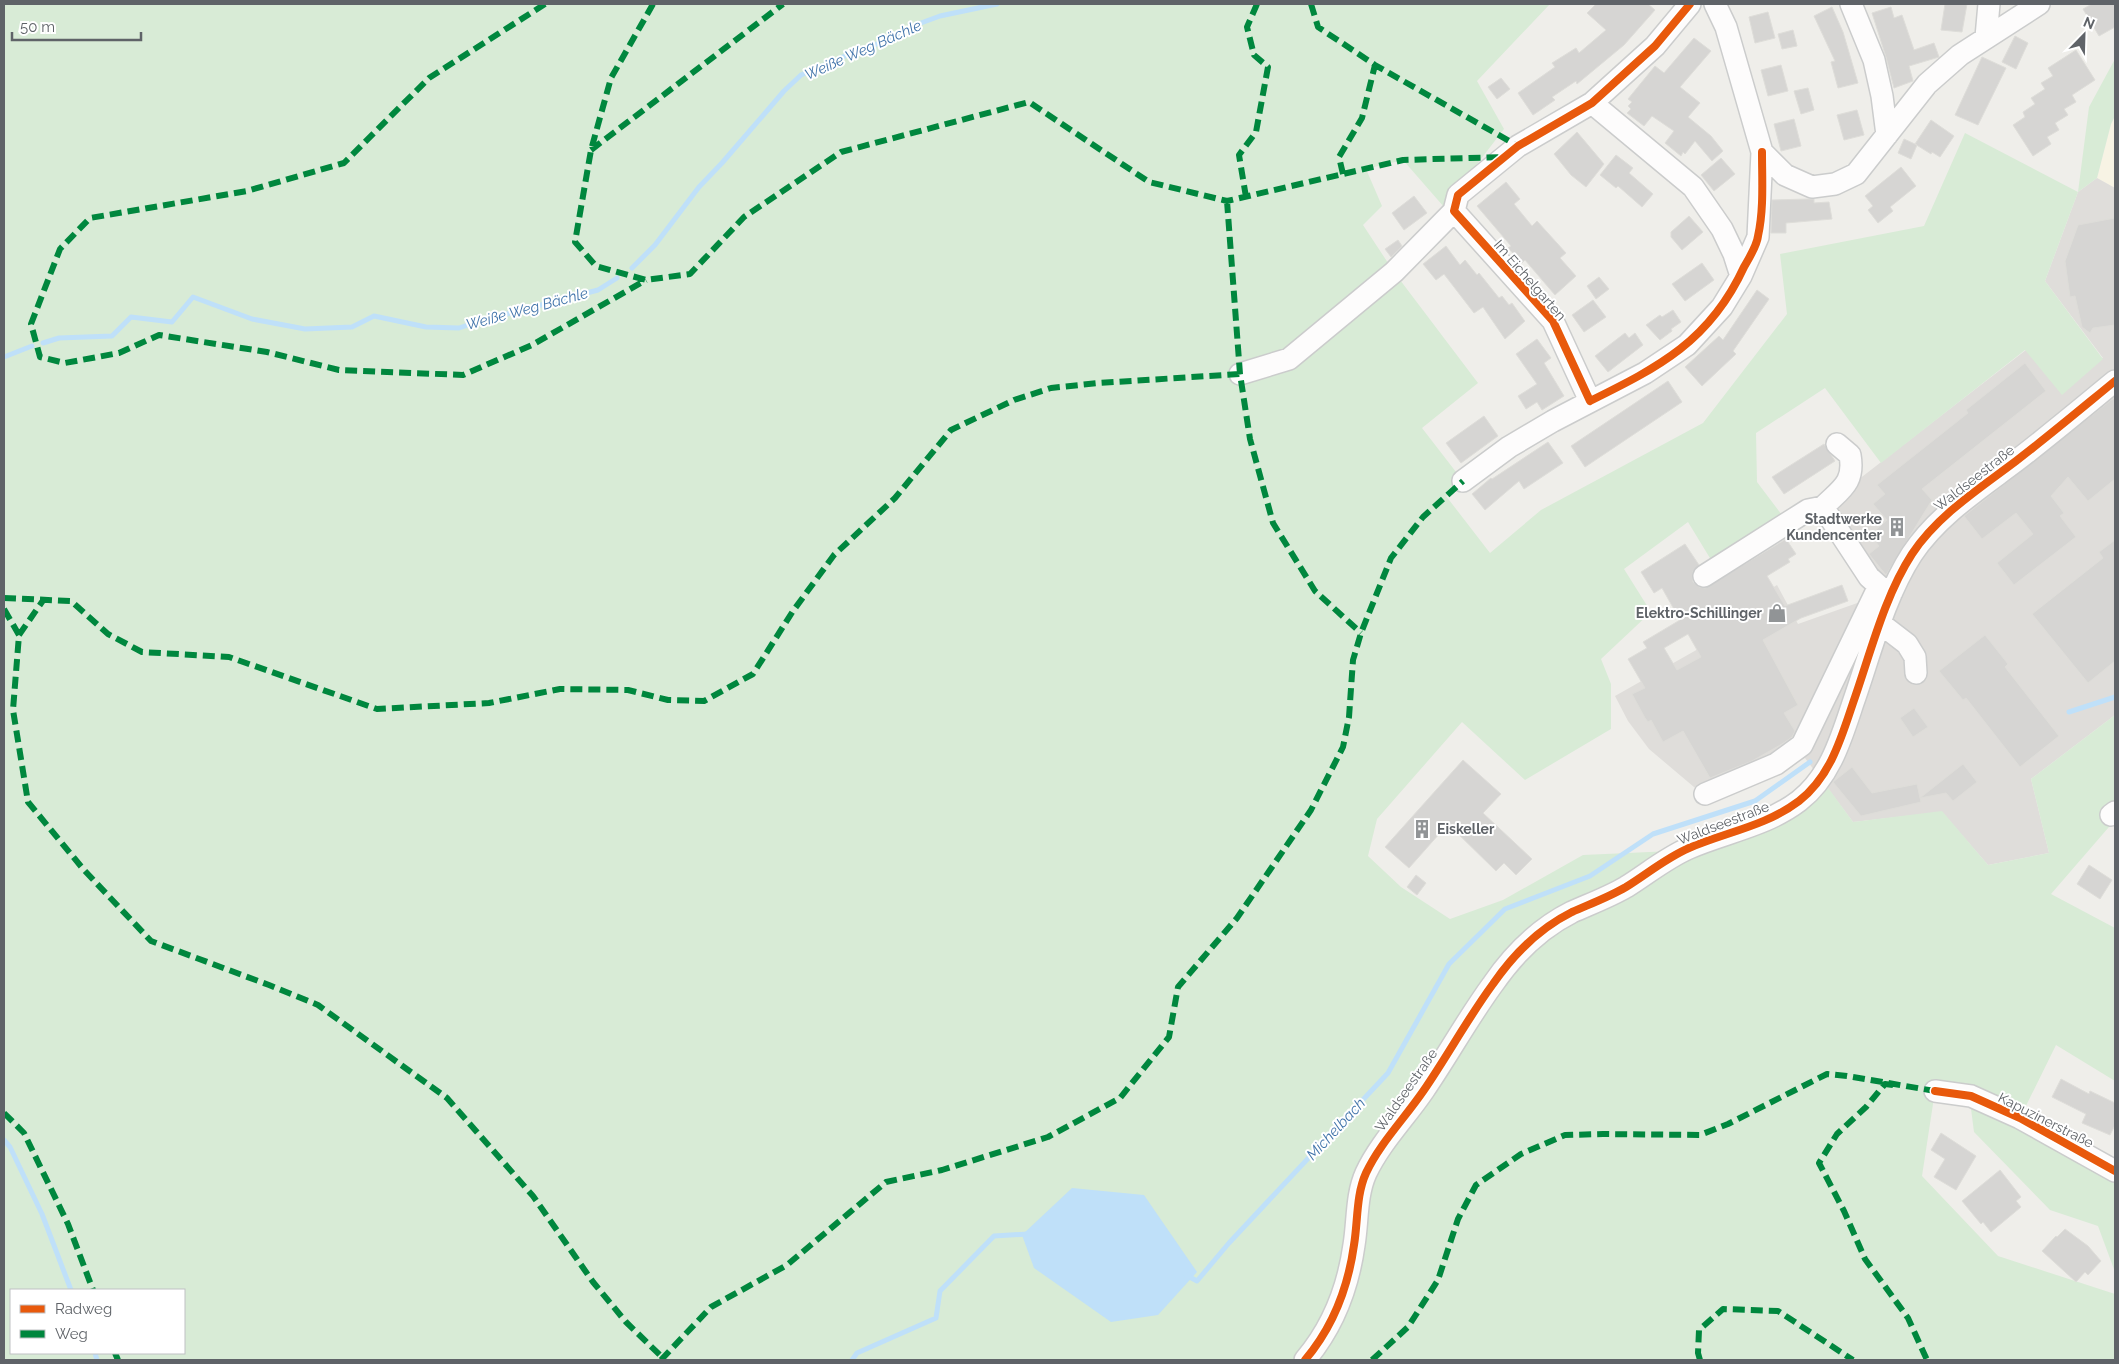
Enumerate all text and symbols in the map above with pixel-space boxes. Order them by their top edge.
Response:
scale bar [12,10,141,42]
north arrow [2059,10,2109,60]
text: N [2081,14,2097,32]
water label: Weiße Weg Bächle [802,16,924,84]
text: 50 m [20,18,55,36]
street label: Im Eichelgarten [1491,236,1569,324]
water label: Weiße Weg Bächle [464,284,590,334]
street label: Waldseestraße [1931,442,2017,514]
place label: Stadtwerke Kundencenter [1786,511,1883,543]
building icon: Stadtwerke Kundencenter [1886,516,1908,538]
shop icon: Elektro-Schillinger [1766,602,1788,624]
place label: Elektro-Schillinger [1636,605,1763,621]
street label: Waldseestraße [1675,798,1771,848]
building icon: Eiskeller [1411,818,1433,840]
place label: Eiskeller [1437,821,1495,837]
street label: Waldseestraße [1372,1046,1440,1134]
street label: Kapuzinerstraße [1996,1089,2096,1151]
water label: Michelbach [1303,1094,1369,1164]
legend [10,1289,185,1354]
text: Radweg [55,1300,112,1318]
text: Weg [55,1325,88,1343]

